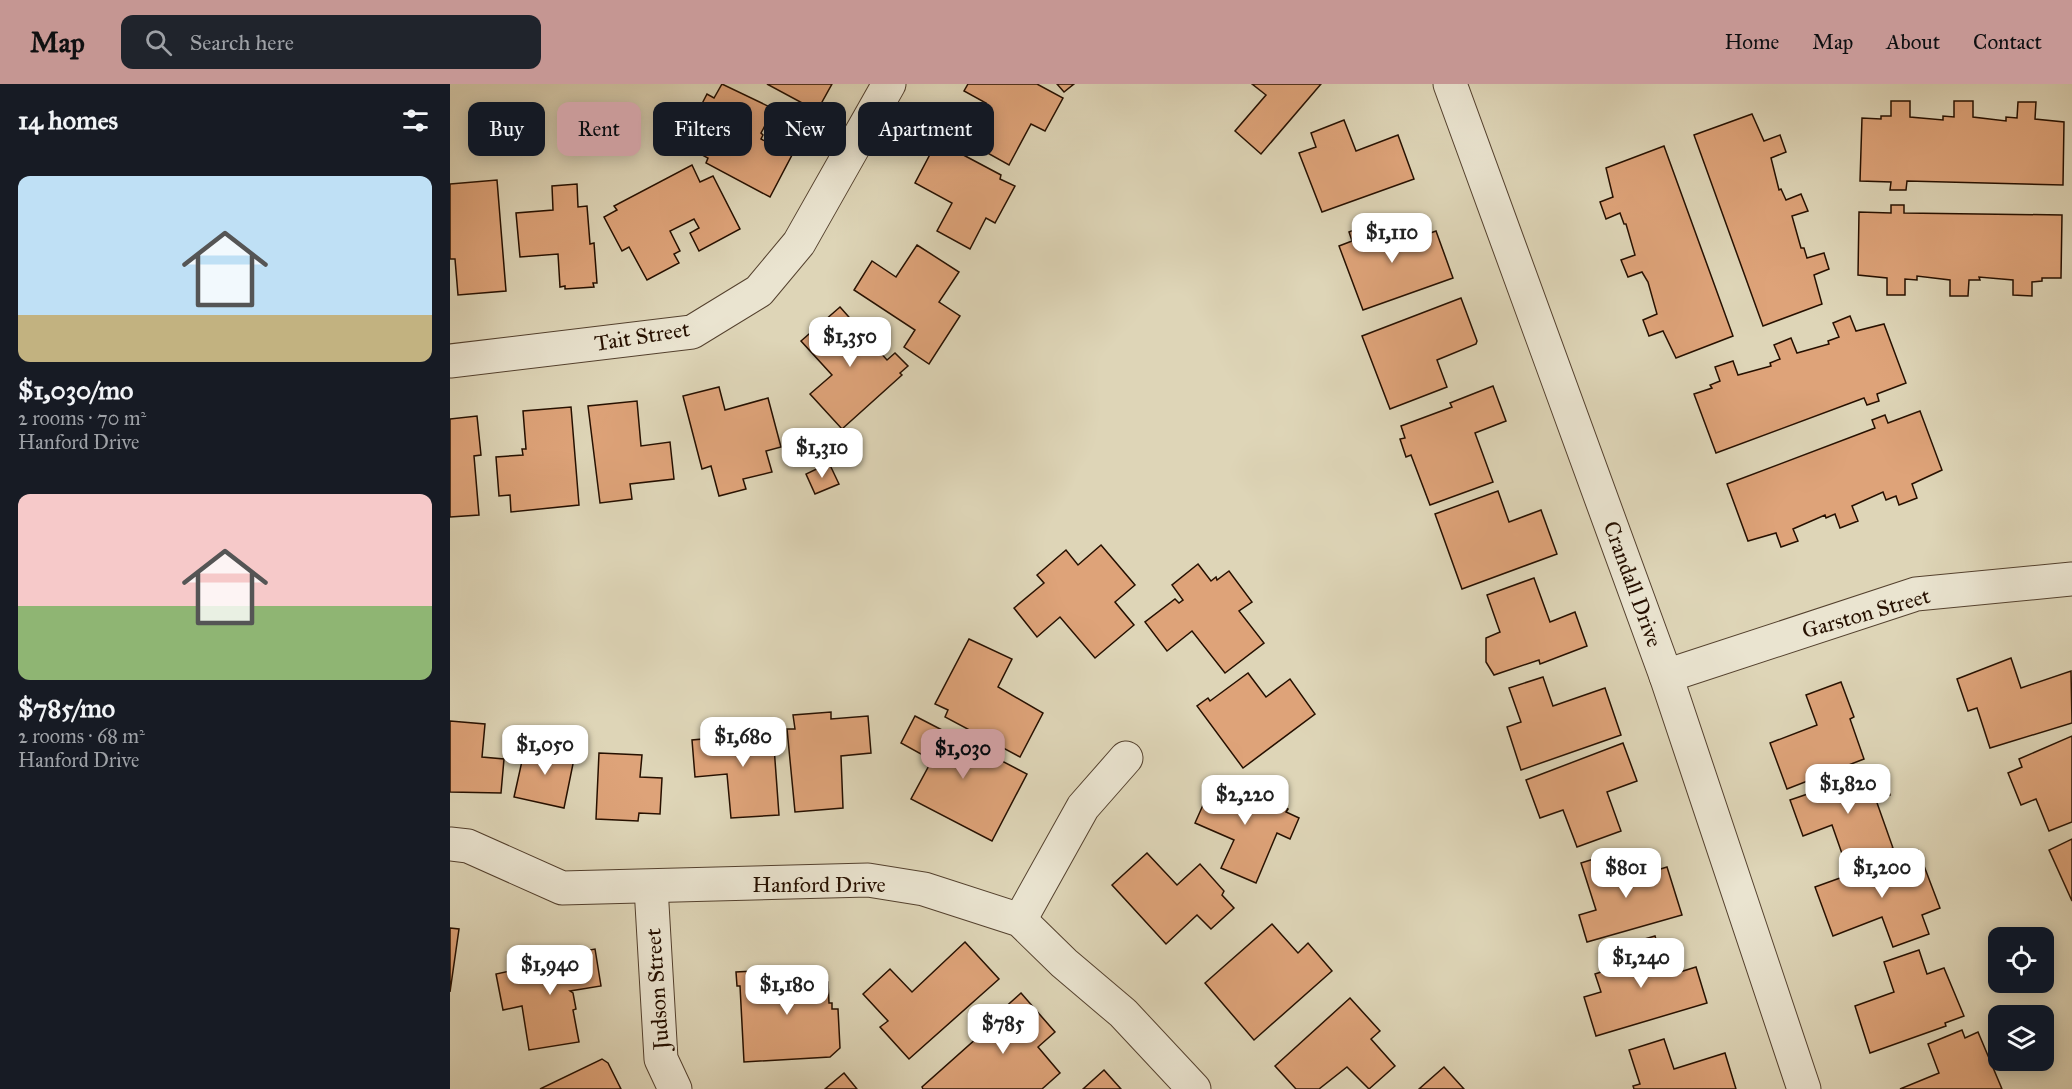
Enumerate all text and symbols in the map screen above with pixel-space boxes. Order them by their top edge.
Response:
search box [121,15,541,69]
text: Map [30,25,85,60]
icon: search [142,26,175,59]
text: Search here [190,29,294,56]
text: Home [1724,29,1779,55]
text: Map [1812,29,1853,55]
text: About [1886,29,1940,55]
text: Contact [1973,29,2042,55]
chip: Buy [468,102,545,156]
chip: Rent [557,102,641,156]
chip: Filters [653,102,752,156]
chip: New [764,102,846,156]
chip: Apartment [858,102,994,156]
text: 14 homes [18,104,118,136]
icon: filters [399,104,432,137]
pin: $1,110 [1343,213,1441,264]
icon: home [171,215,279,323]
text: $1,110 [1366,220,1418,244]
street label: Tait Street [592,315,692,357]
pin: $1,350 [801,317,899,368]
text: $1,350 [823,324,877,348]
text: $1,030/mo [18,374,133,406]
text: 2 rooms · 70 m² [18,406,146,430]
pin: $1,310 [773,428,871,479]
text: Hanford Drive [18,430,139,454]
text: $1,310 [796,435,848,459]
street label: Crandall Drive [1598,517,1668,651]
icon: home [171,533,279,641]
street label: Garston Street [1799,582,1933,644]
text: $785/mo [18,692,115,724]
pin: $1,680 [694,717,792,768]
text: 2 rooms · 68 m² [18,724,145,748]
text: $1,680 [714,724,772,748]
pin: $1,050 [496,725,594,776]
pin: $1,030 [914,729,1012,780]
text: $1,050 [516,732,574,756]
text: $1,030 [935,736,991,760]
text: Hanford Drive [18,748,139,772]
pin: $1,820 [1799,764,1897,815]
text: $1,820 [1819,771,1877,795]
pin: $2,220 [1196,775,1294,826]
text: $2,220 [1216,782,1274,806]
pin: $801 [1590,848,1662,899]
pin: $1,200 [1833,848,1931,899]
text: $801 [1605,855,1647,879]
text: $1,200 [1853,855,1911,879]
street label: Hanford Drive [752,871,886,898]
street label: Judson Street [639,927,675,1053]
map controls [1988,927,2054,1071]
button: locate [1988,927,2054,993]
pin: $1,240 [1592,938,1690,989]
pin: $1,940 [501,945,599,996]
text: $1,240 [1612,945,1670,969]
text: $1,940 [521,952,579,976]
pin: $1,180 [738,965,836,1016]
text: $1,180 [759,972,815,996]
pin: $785 [967,1004,1039,1055]
button: layers [1988,1005,2054,1071]
text: $785 [982,1011,1024,1035]

